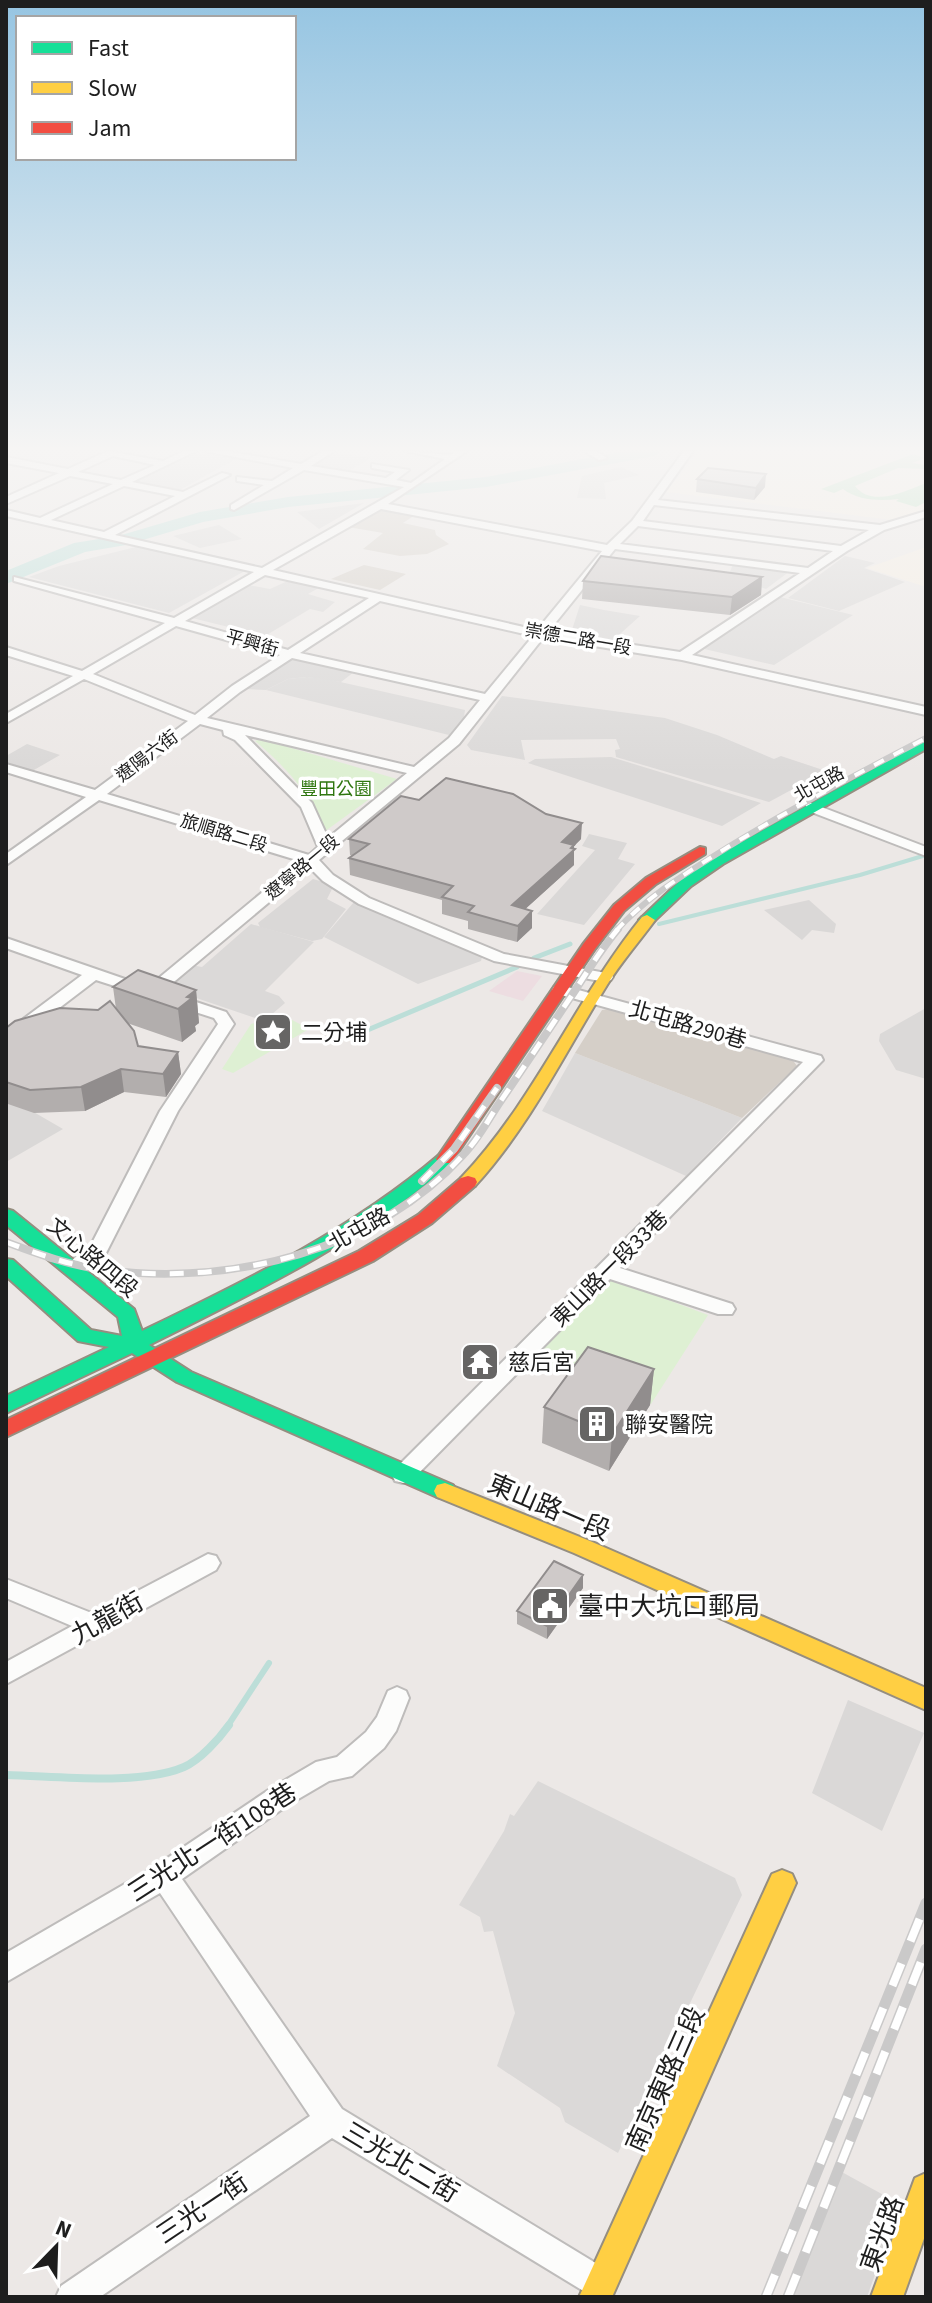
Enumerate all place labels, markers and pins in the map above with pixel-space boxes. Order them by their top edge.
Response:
place icon: 二分埔 [252,1011,294,1053]
place label: 二分埔 [301,1017,367,1049]
temple icon: 慈后宮 [459,1341,501,1383]
place label: 慈后宮 [508,1347,574,1379]
building icon: 聯安醫院 [576,1403,618,1445]
place label: 聯安醫院 [625,1409,713,1441]
public building icon: 臺中大坑口郵局 [529,1585,571,1627]
place label: 臺中大坑口郵局 [578,1588,760,1625]

